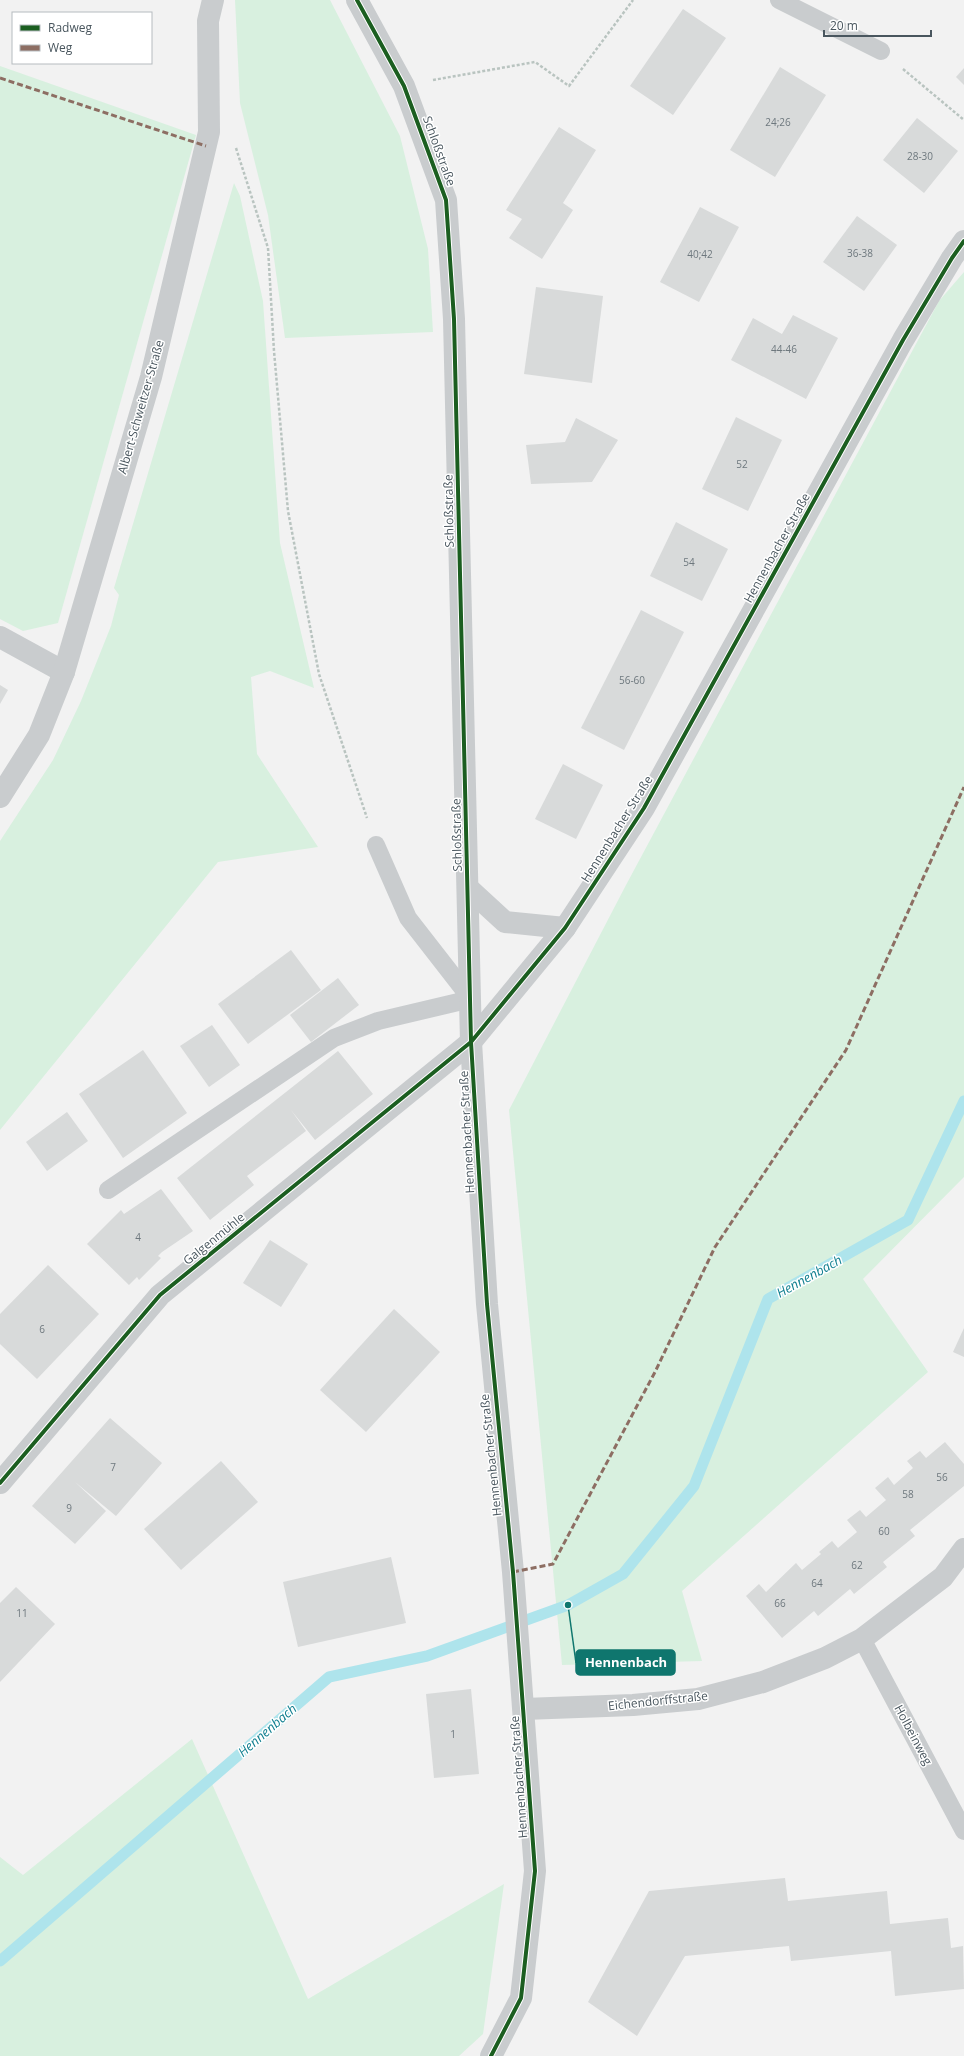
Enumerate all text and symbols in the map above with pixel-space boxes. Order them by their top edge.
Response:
legend [12,12,152,64]
scale bar [824,12,931,38]
text: 20 m [830,17,858,34]
text: Radweg [48,19,92,36]
text: Weg [48,39,73,56]
street label: Schloßstraße [419,114,460,188]
house number: 24;26 [765,115,791,129]
house number: 28-30 [907,149,933,163]
house number: 36-38 [847,246,873,260]
house number: 40;42 [687,247,713,261]
street label: Albert-Schweitzer-Straße [113,338,168,476]
house number: 44-46 [771,342,797,356]
house number: 52 [736,457,748,471]
street label: Schloßstraße [439,474,458,548]
street label: Hennenbacher Straße [739,490,814,606]
house number: 54 [683,555,695,569]
house number: 56-60 [619,673,645,687]
street label: Hennenbacher Straße [577,772,656,885]
street label: Schloßstraße [447,798,466,872]
street label: Hennenbacher Straße [455,1070,478,1194]
street label: Galgenmühle [179,1208,248,1269]
house number: 4 [135,1230,141,1244]
water label: Hennenbach [773,1251,845,1301]
house number: 6 [39,1322,45,1336]
street label: Hennenbacher Straße [476,1393,505,1517]
house number: 7 [110,1460,116,1474]
house number: 56 [936,1470,948,1484]
house number: 58 [902,1487,914,1501]
house number: 9 [66,1501,72,1515]
house number: 60 [878,1524,890,1538]
house number: 62 [851,1558,863,1572]
house number: 64 [811,1576,823,1590]
house number: 66 [774,1596,786,1610]
house number: 11 [16,1606,28,1620]
callout: Hennenbach [576,1650,675,1675]
text: Hennenbach [585,1653,667,1671]
street label: Eichendorffstraße [607,1687,709,1714]
water label: Hennenbach [234,1699,300,1761]
street label: Holbeinweg [890,1702,937,1768]
street label: Hennenbacher Straße [506,1715,531,1839]
house number: 1 [450,1727,456,1741]

